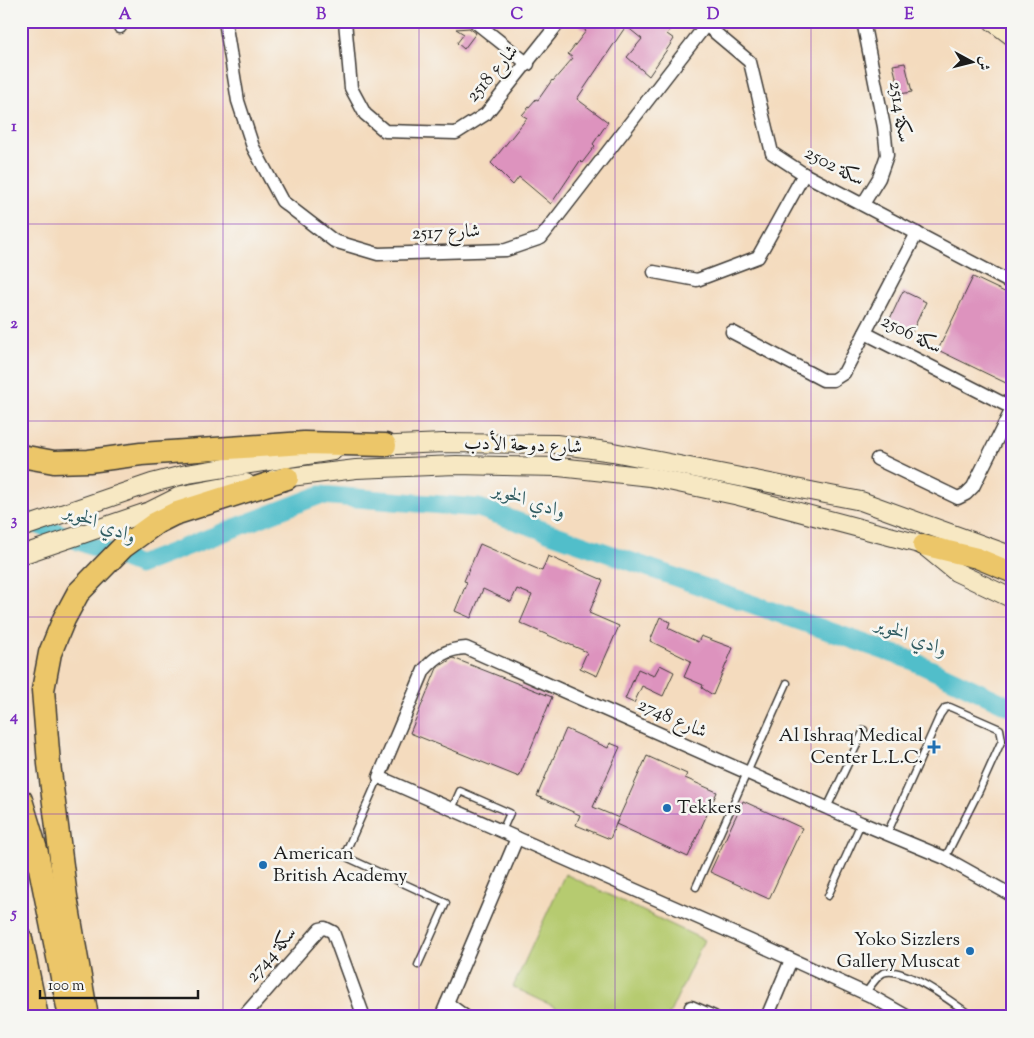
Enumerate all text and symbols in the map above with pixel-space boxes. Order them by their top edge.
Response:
text: A [119,4,132,27]
text: B [316,4,326,27]
text: C [511,4,524,27]
text: D [707,4,720,27]
text: E [904,4,914,27]
north arrow [946,38,996,88]
street label: 2518 شارع [460,39,526,109]
text: ش [972,55,994,72]
street label: سكة 2514 [881,80,917,144]
text: 1 [11,116,17,139]
street label: 2502 سكة [799,140,869,194]
street label: 2517 شارع [411,218,481,248]
street label: سكة 2506 [876,308,946,362]
text: 2 [10,313,18,336]
street label: شارع دوحة الأدب [463,428,583,462]
water label: وادي الخوير [487,475,570,528]
water label: وادي الخوير [58,497,141,553]
text: 3 [11,510,18,533]
water label: وادي الخوير [869,610,952,666]
street label: شارع 2748 [633,692,711,746]
text: 4 [9,706,18,729]
place label: Al Ishraq Medical Center L.L.C. [779,723,923,772]
marker: Al Ishraq Medical Center L.L.C. [927,740,941,754]
place label: Tekkers [677,795,741,822]
marker: Tekkers [661,802,673,814]
place label: American British Academy [273,841,408,890]
marker: American British Academy [257,859,269,871]
text: 5 [9,903,17,926]
street label: سكة 2744 [240,921,304,989]
place label: Yoko Sizzlers Gallery Muscat [837,927,960,976]
marker: Yoko Sizzlers Gallery Muscat [964,945,976,957]
scale bar [40,968,198,1000]
text: 100 m [48,976,85,997]

